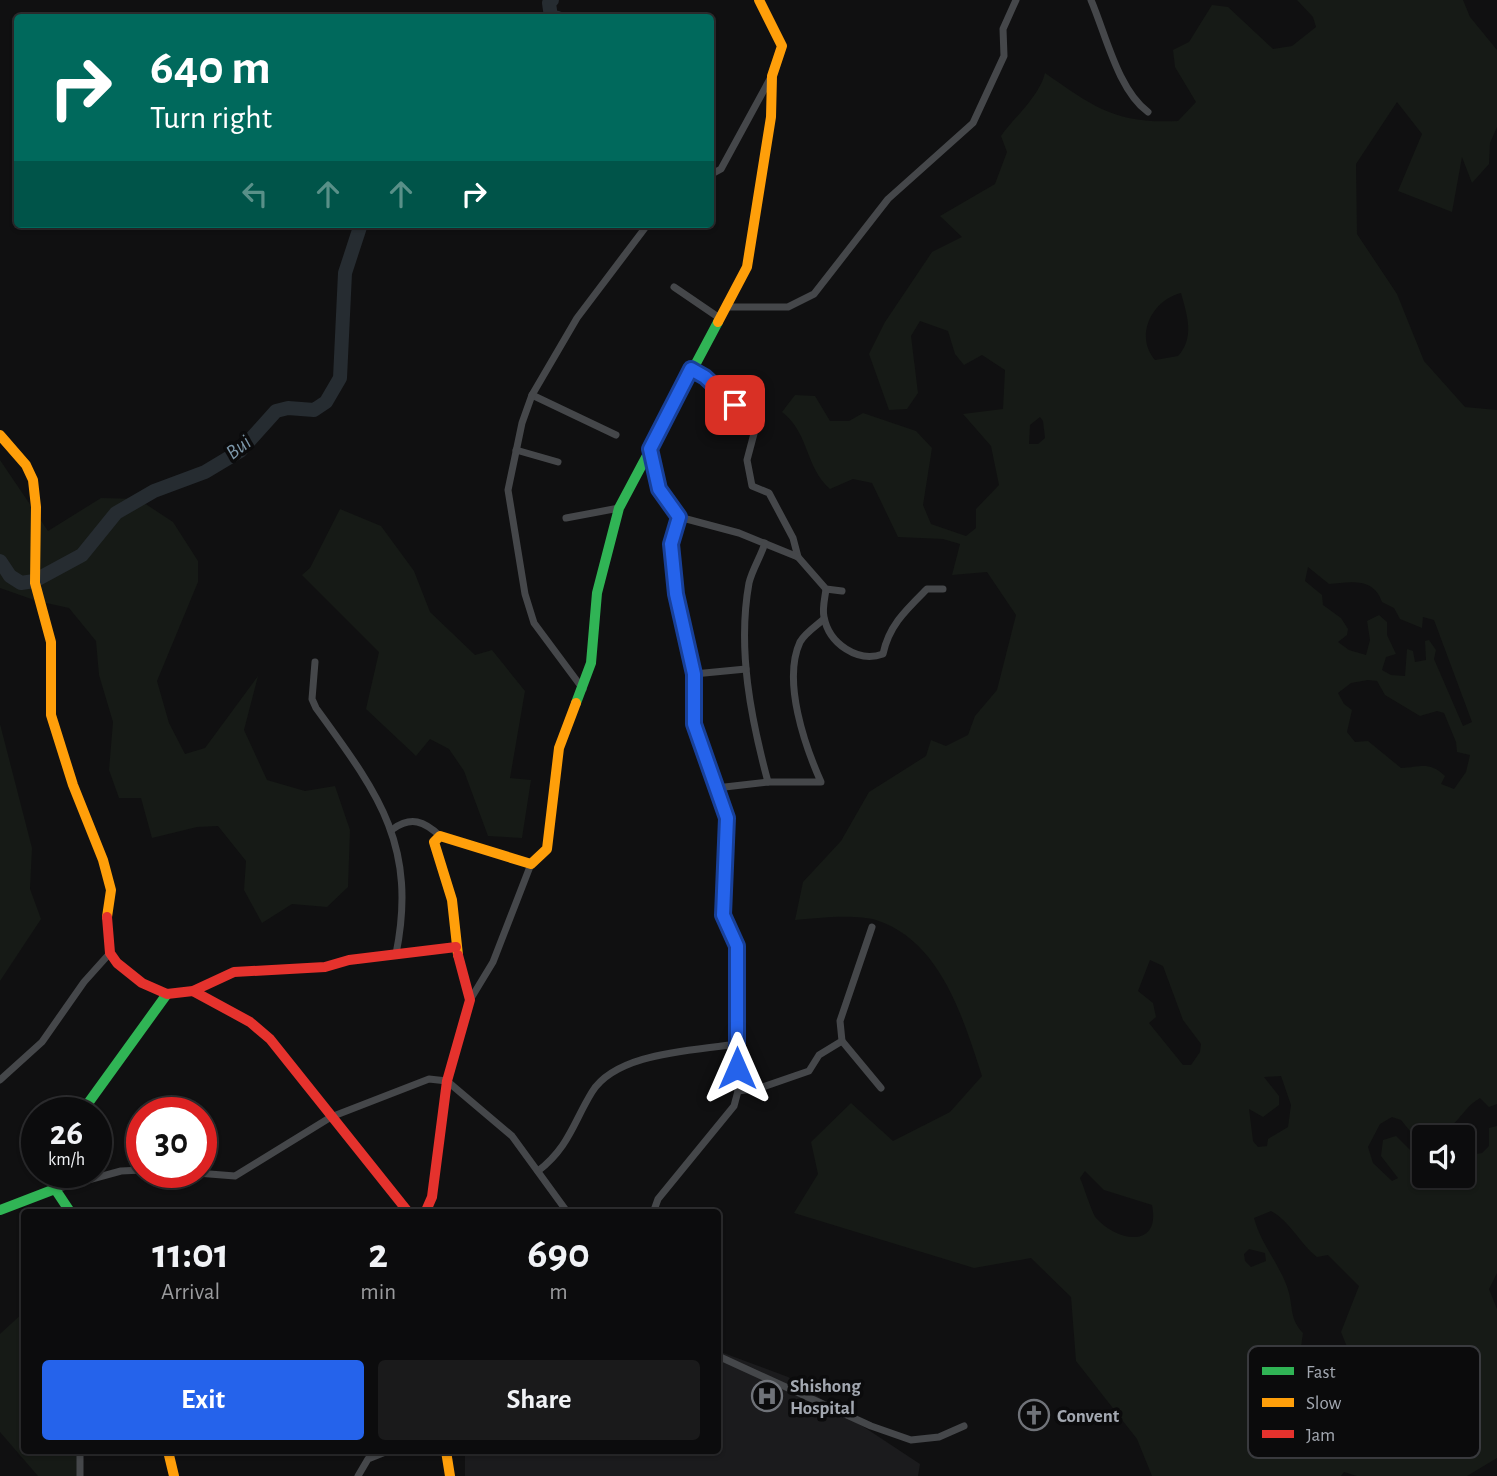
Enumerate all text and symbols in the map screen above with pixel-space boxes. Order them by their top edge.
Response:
icon: right [35,42,126,133]
text: 640 m [150,44,271,93]
text: Turn right [150,102,272,134]
icon: left [236,175,274,213]
icon: ahead [309,175,347,213]
icon: ahead [382,175,420,213]
icon: right [455,175,493,213]
pin [705,375,765,435]
icon: arrive [716,386,754,424]
water label: Bui [222,431,255,463]
position arrow [700,1031,774,1105]
speed limit sign: 30 [126,1097,217,1188]
text: 26 [50,1116,83,1151]
map controls [1412,1125,1475,1188]
button: sound [1412,1125,1475,1188]
text: km/h [48,1151,85,1169]
text: 11:01 [152,1233,229,1275]
text: 2 [368,1233,388,1275]
text: 690 [527,1233,590,1275]
text: Arrival [161,1281,220,1304]
text: min [360,1281,396,1304]
text: m [549,1281,568,1304]
legend [1248,1346,1480,1458]
button: Exit [42,1360,364,1440]
button: Share [378,1360,700,1440]
text: Fast [1306,1363,1336,1382]
place label: Shishong Hospital [790,1377,861,1418]
hospital icon: Shishong Hospital [750,1379,784,1413]
text: Slow [1306,1394,1342,1413]
church icon: Convent [1017,1398,1051,1432]
place label: Convent [1057,1407,1120,1426]
text: Jam [1306,1426,1335,1445]

